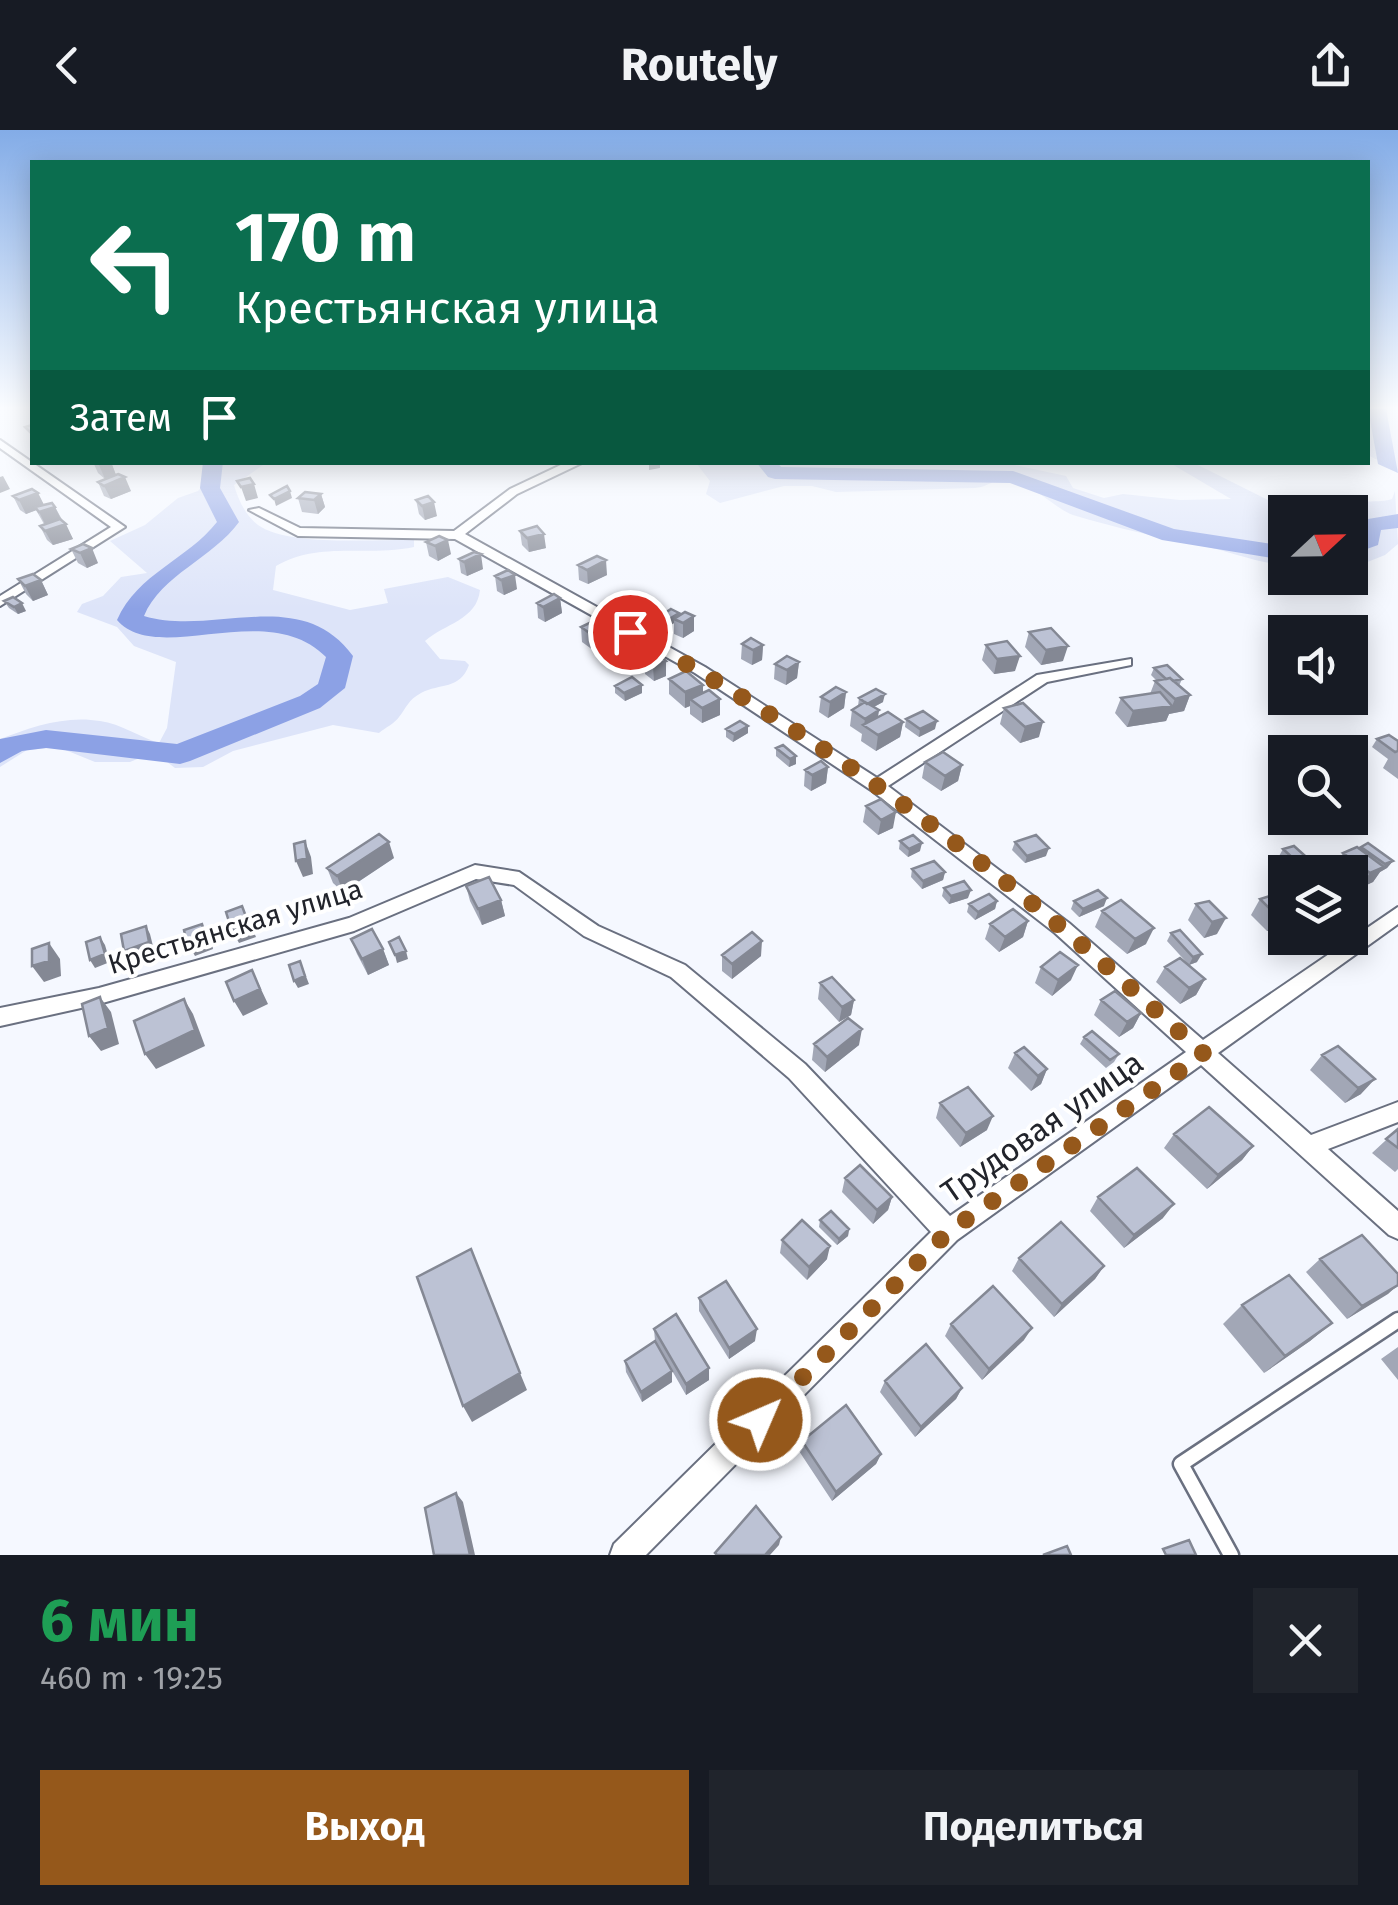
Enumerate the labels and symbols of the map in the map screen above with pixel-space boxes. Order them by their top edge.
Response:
north arrow [1268,495,1368,595]
pin [588,590,673,675]
street label: Крестьянская улица [104,872,366,981]
street label: Трудовая улица [934,1043,1150,1211]
position arrow [708,1368,812,1472]

